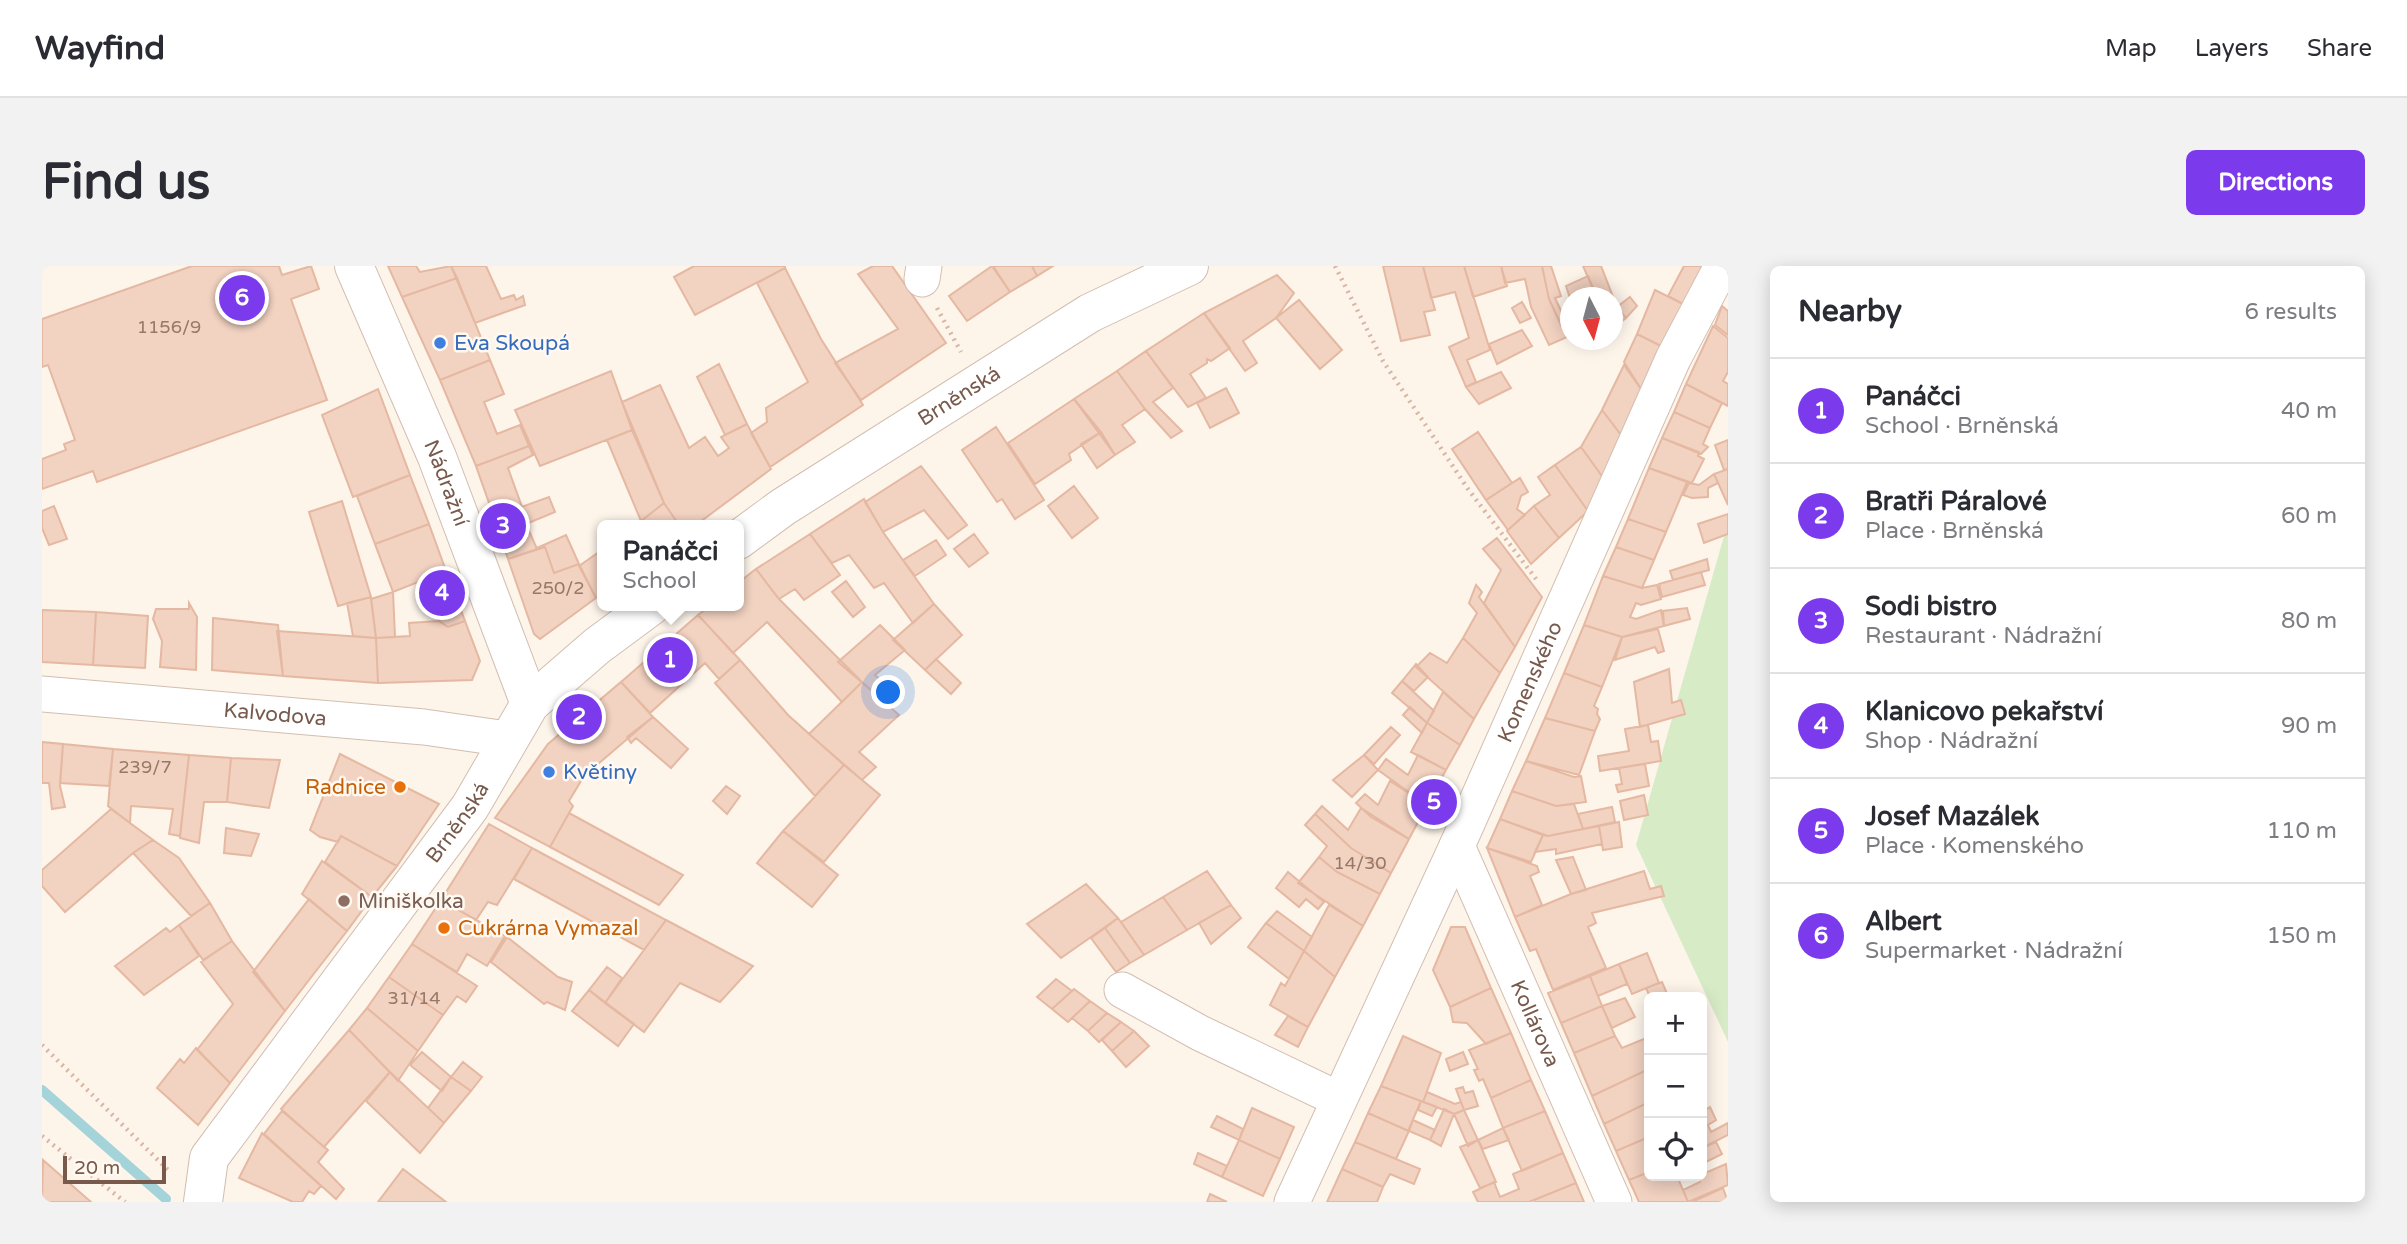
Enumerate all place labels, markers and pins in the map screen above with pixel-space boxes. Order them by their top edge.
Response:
pin: 6 [219,272,265,324]
place label: Eva Skoupá [454,331,570,356]
marker: Eva Skoupá [432,335,448,351]
pin: 3 [480,500,526,552]
pin: 4 [419,567,465,619]
pin: 1 [647,634,693,686]
pin: 2 [556,691,602,743]
place label: Květiny [563,760,637,785]
marker: Květiny [541,764,557,780]
place label: Radnice [305,775,386,800]
pin: 5 [1411,776,1457,828]
marker: Radnice [392,779,408,795]
place label: Miniškolka [358,889,464,914]
marker: Miniškolka [336,893,352,909]
place label: Cukrárna Vymazal [458,916,639,941]
marker: Cukrárna Vymazal [436,920,452,936]

